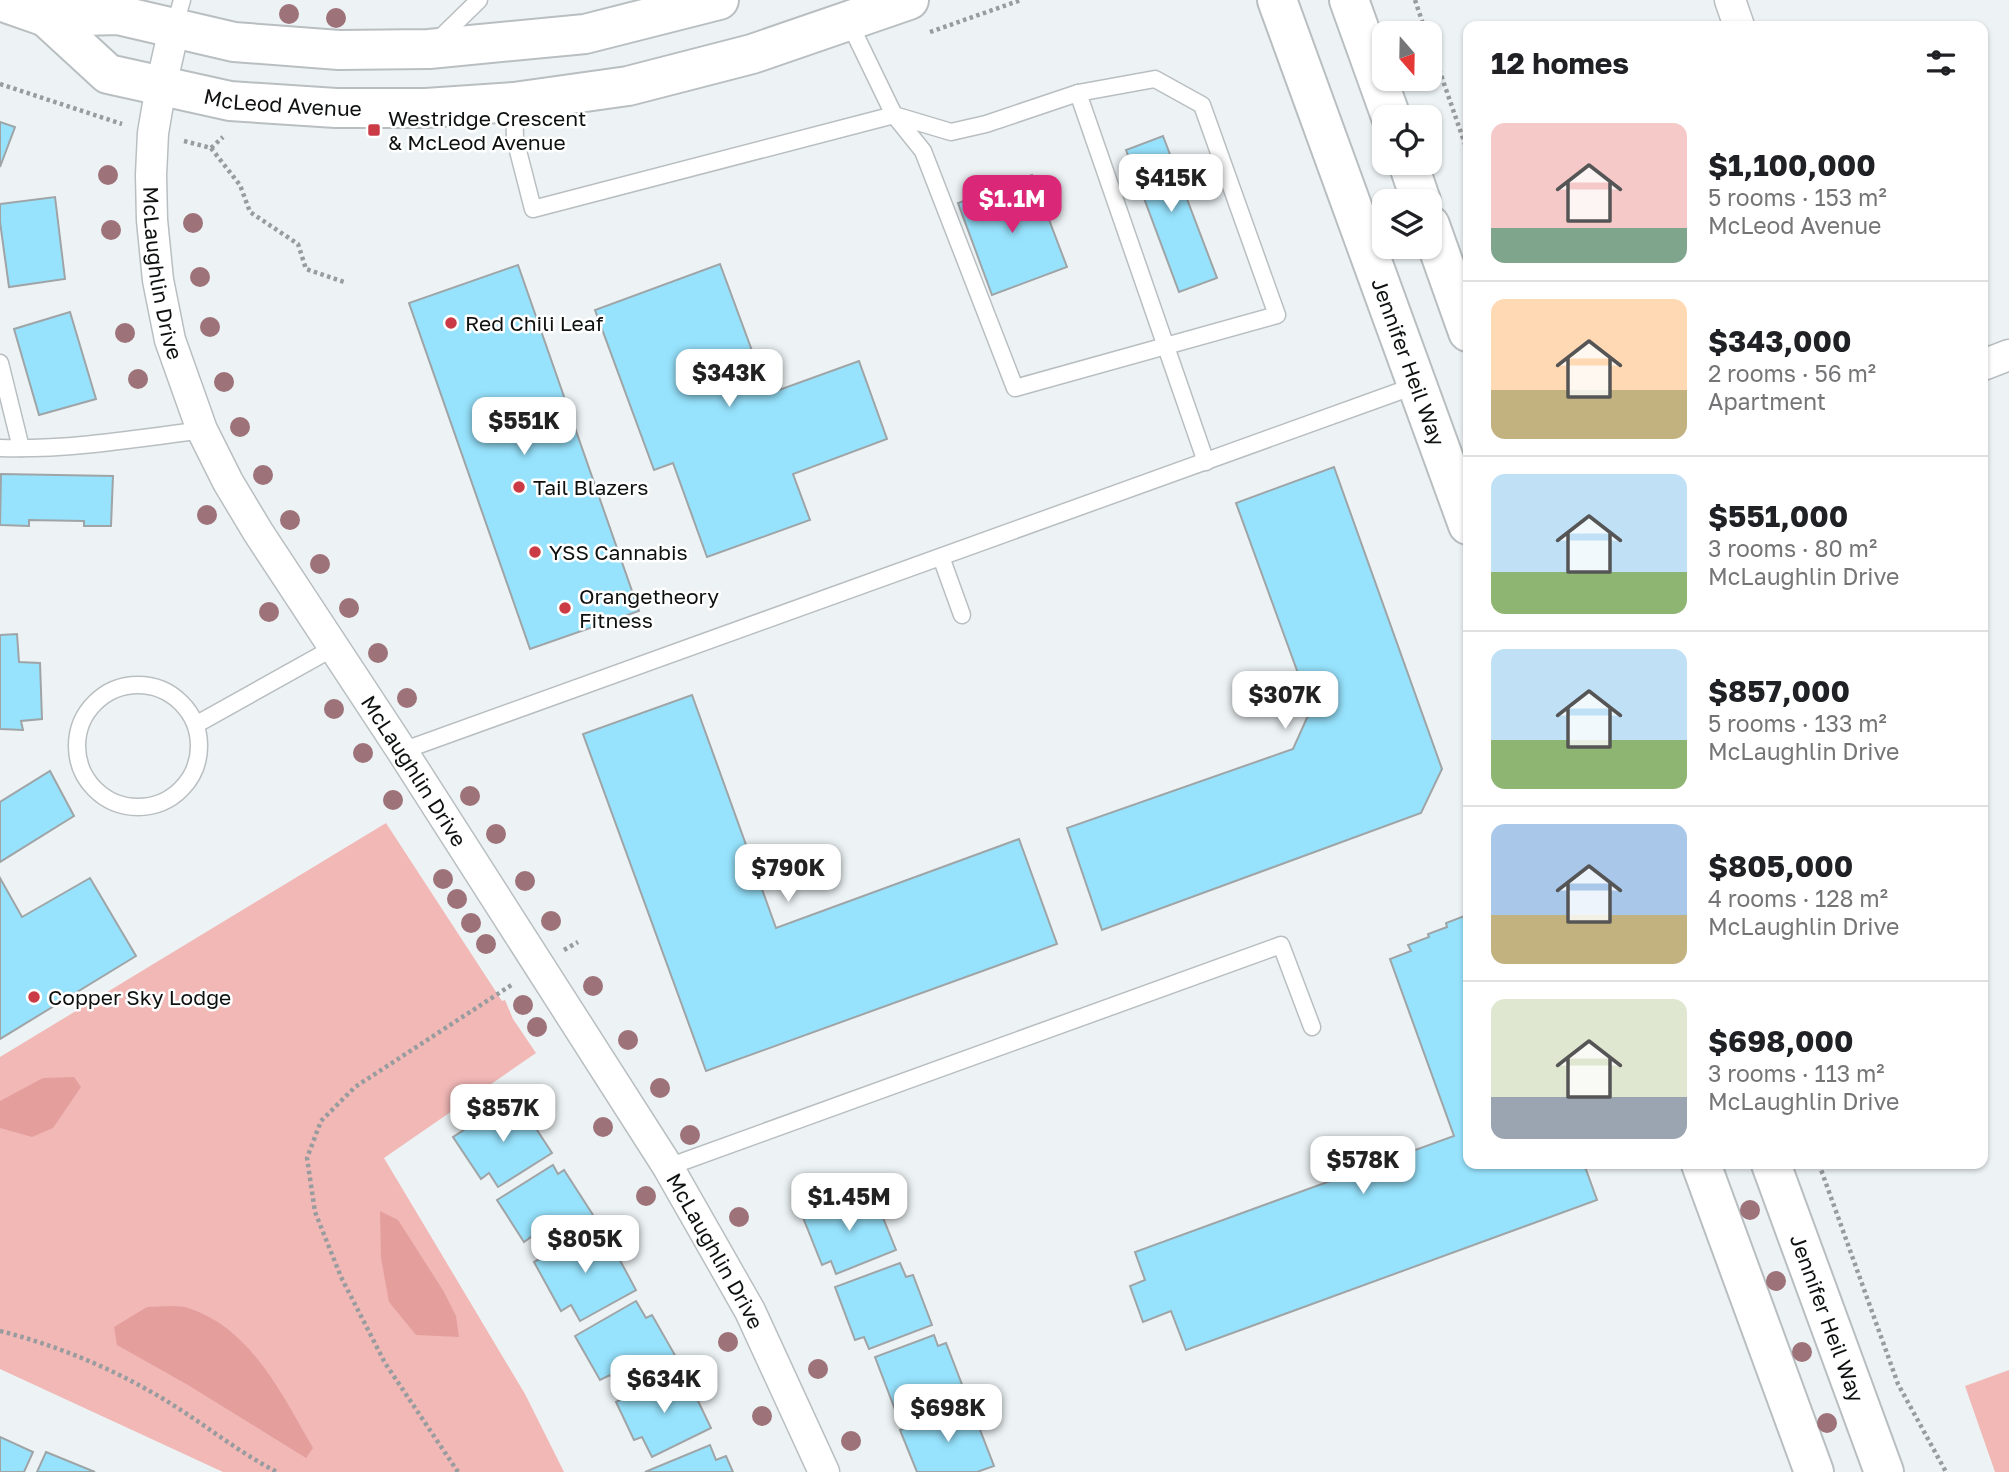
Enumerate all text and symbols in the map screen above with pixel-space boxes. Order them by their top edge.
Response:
north arrow [1372,21,1442,91]
map controls [1372,21,1442,259]
icon: filters [1922,44,1960,82]
text: 12 homes [1491,45,1629,81]
street label: McLeod Avenue [201,83,362,121]
place label: Westridge Crescent & McLeod Avenue [388,105,586,155]
button: locate [1372,105,1442,175]
marker: Westridge Crescent & McLeod Avenue [366,122,382,138]
text: $1,100,000 [1708,147,1876,183]
icon: home [1547,151,1631,235]
pin: $415K [1122,154,1220,214]
text: $415K [1135,163,1207,191]
pin: $1.1M [963,176,1061,235]
text: 5 rooms · 153 m² [1708,183,1887,211]
text: $1.1M [979,184,1045,212]
street label: McLaughlin Drive [138,186,189,363]
button: layers [1372,189,1442,259]
text: McLeod Avenue [1708,211,1881,239]
street label: Jennifer Heil Way [1366,274,1451,450]
place label: Red Chili Leaf [465,310,604,336]
marker: Red Chili Leaf [443,315,459,331]
text: $343,000 [1708,323,1852,359]
icon: home [1547,327,1631,411]
pin: $343K [680,350,778,409]
text: $343K [692,358,766,386]
text: 2 rooms · 56 m² [1708,359,1876,387]
text: Apartment [1708,387,1826,415]
pin: $551K [475,398,573,457]
text: $551K [488,406,560,434]
place label: Tail Blazers [533,474,648,500]
marker: Tail Blazers [511,479,527,495]
text: $551,000 [1708,498,1848,534]
icon: home [1547,502,1631,586]
text: 3 rooms · 80 m² [1708,534,1877,562]
place label: YSS Cannabis [549,539,688,565]
marker: YSS Cannabis [527,544,543,560]
text: McLaughlin Drive [1708,562,1899,590]
place label: Orangetheory Fitness [579,583,719,633]
marker: Orangetheory Fitness [557,600,573,616]
pin: $307K [1236,672,1334,731]
text: $857,000 [1708,673,1850,709]
icon: home [1547,677,1631,761]
text: $307K [1248,680,1322,708]
street label: McLaughlin Drive [356,690,473,851]
text: 5 rooms · 133 m² [1708,709,1887,737]
text: McLaughlin Drive [1708,737,1899,765]
pin: $790K [739,844,837,904]
text: $805,000 [1708,848,1853,884]
icon: home [1547,852,1631,936]
text: $790K [751,853,825,881]
text: 4 rooms · 128 m² [1708,884,1888,912]
text: McLaughlin Drive [1708,912,1899,940]
place label: Copper Sky Lodge [48,984,231,1010]
marker: Copper Sky Lodge [26,989,42,1005]
text: $698,000 [1708,1023,1854,1059]
icon: home [1547,1027,1631,1111]
text: 3 rooms · 113 m² [1708,1059,1885,1087]
pin: $857K [454,1084,552,1144]
text: McLaughlin Drive [1708,1087,1899,1115]
text: $857K [466,1093,540,1121]
pin: $578K [1314,1136,1412,1196]
text: $578K [1326,1145,1400,1173]
street label: McLaughlin Drive [661,1168,769,1333]
pin: $1.45M [792,1174,906,1233]
text: $1.45M [807,1182,891,1210]
pin: $805K [536,1216,634,1275]
text: $805K [547,1224,623,1252]
street label: Jennifer Heil Way [1785,1231,1870,1406]
pin: $634K [615,1356,713,1415]
text: $634K [626,1364,702,1392]
pin: $698K [899,1384,997,1444]
text: $698K [910,1393,986,1421]

